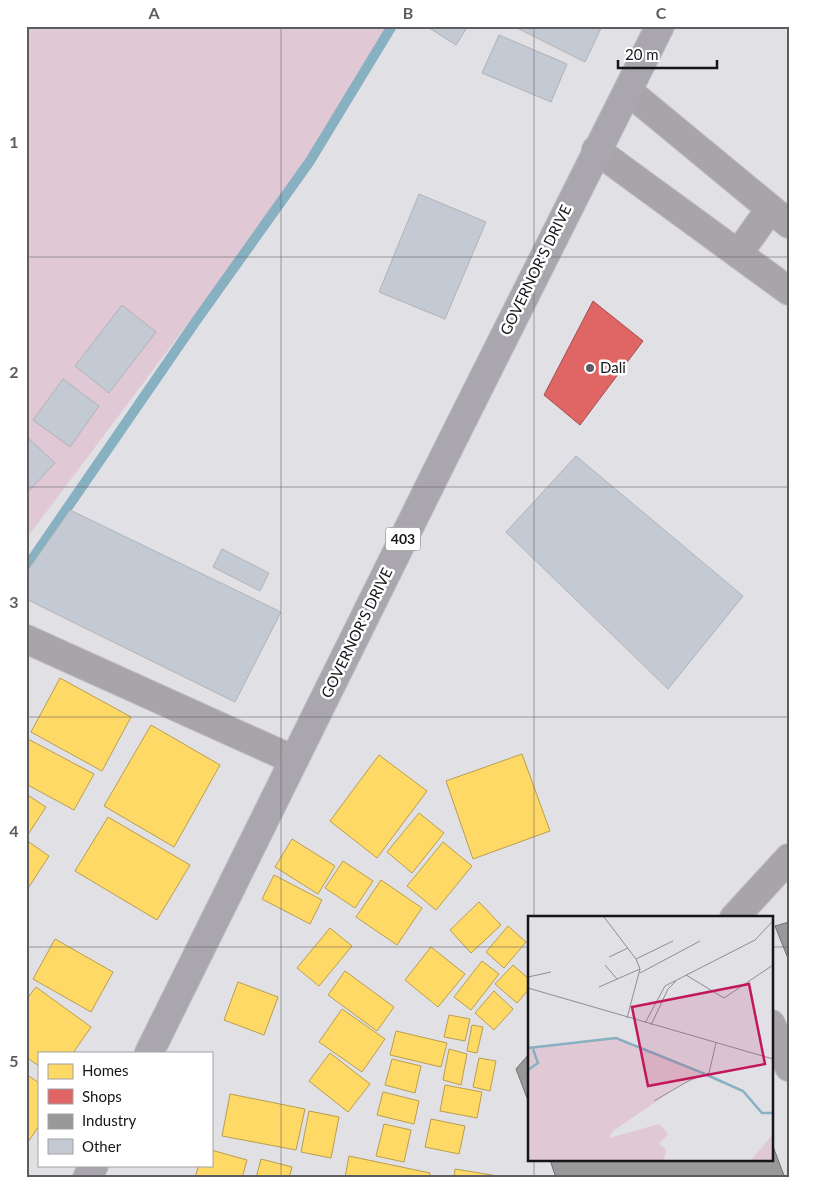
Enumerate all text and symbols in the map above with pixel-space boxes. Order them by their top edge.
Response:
text: A [147,3,160,22]
text: B [403,3,413,22]
text: C [656,3,667,22]
scale bar [618,38,716,70]
text: 20 m [625,45,659,63]
text: 1 [9,132,19,151]
street label: GOVERNOR'S DRIVE [496,202,574,338]
place label: Dali [600,358,626,376]
text: 2 [9,362,19,381]
marker: Dali [584,362,596,374]
road number: 403 [386,528,420,550]
street label: GOVERNOR'S DRIVE [317,565,395,701]
text: 3 [9,592,19,611]
text: 4 [9,821,19,840]
inset map [528,916,772,1162]
text: 5 [9,1051,19,1070]
legend [38,1052,212,1166]
text: Homes [82,1061,128,1079]
text: Shops [82,1087,122,1105]
text: Industry [82,1111,137,1129]
text: Other [82,1137,122,1155]

